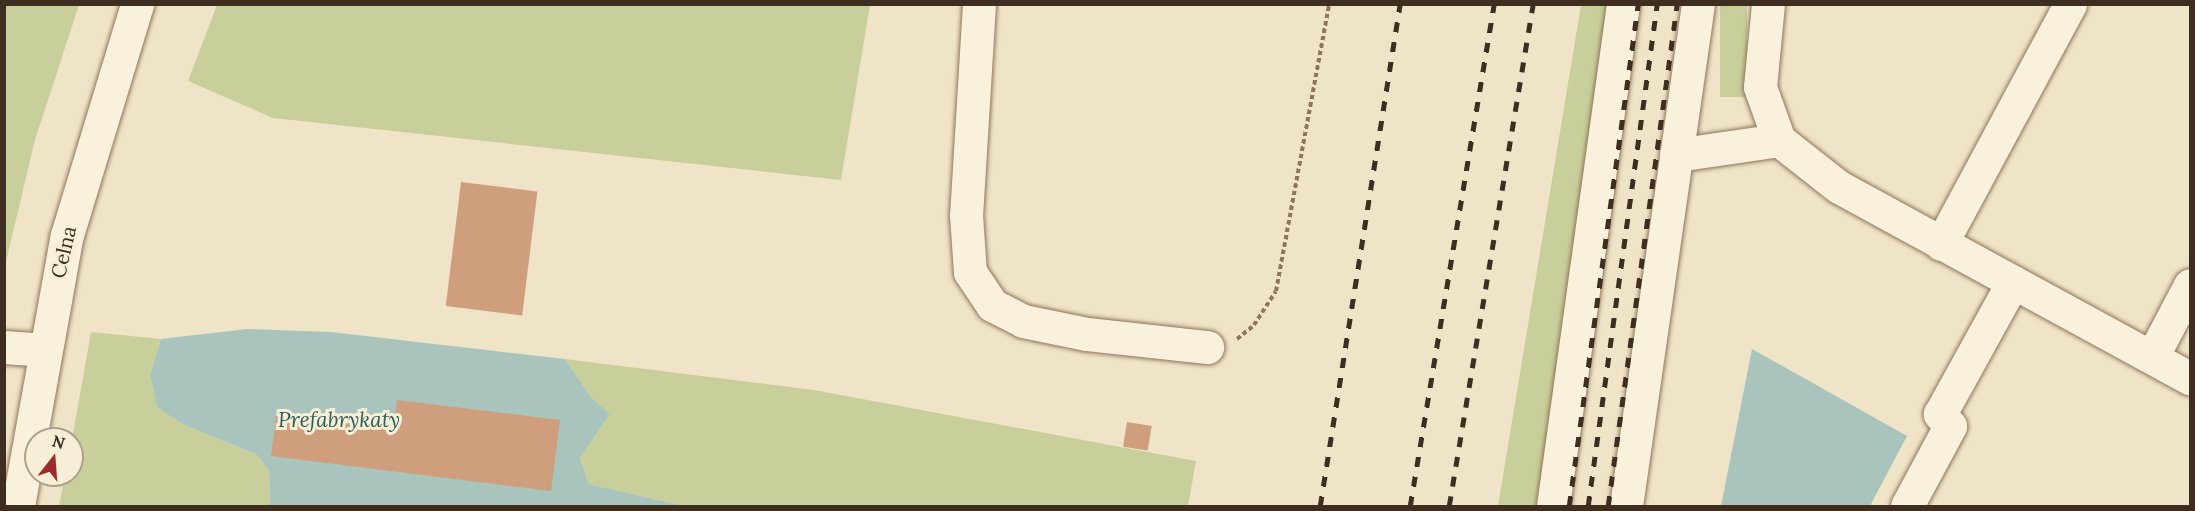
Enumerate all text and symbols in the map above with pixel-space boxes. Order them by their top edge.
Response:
street label: Celna [45,224,81,280]
water label: Prefabrykaty [278,407,400,433]
north arrow [24,427,84,487]
text: N [50,430,68,453]

